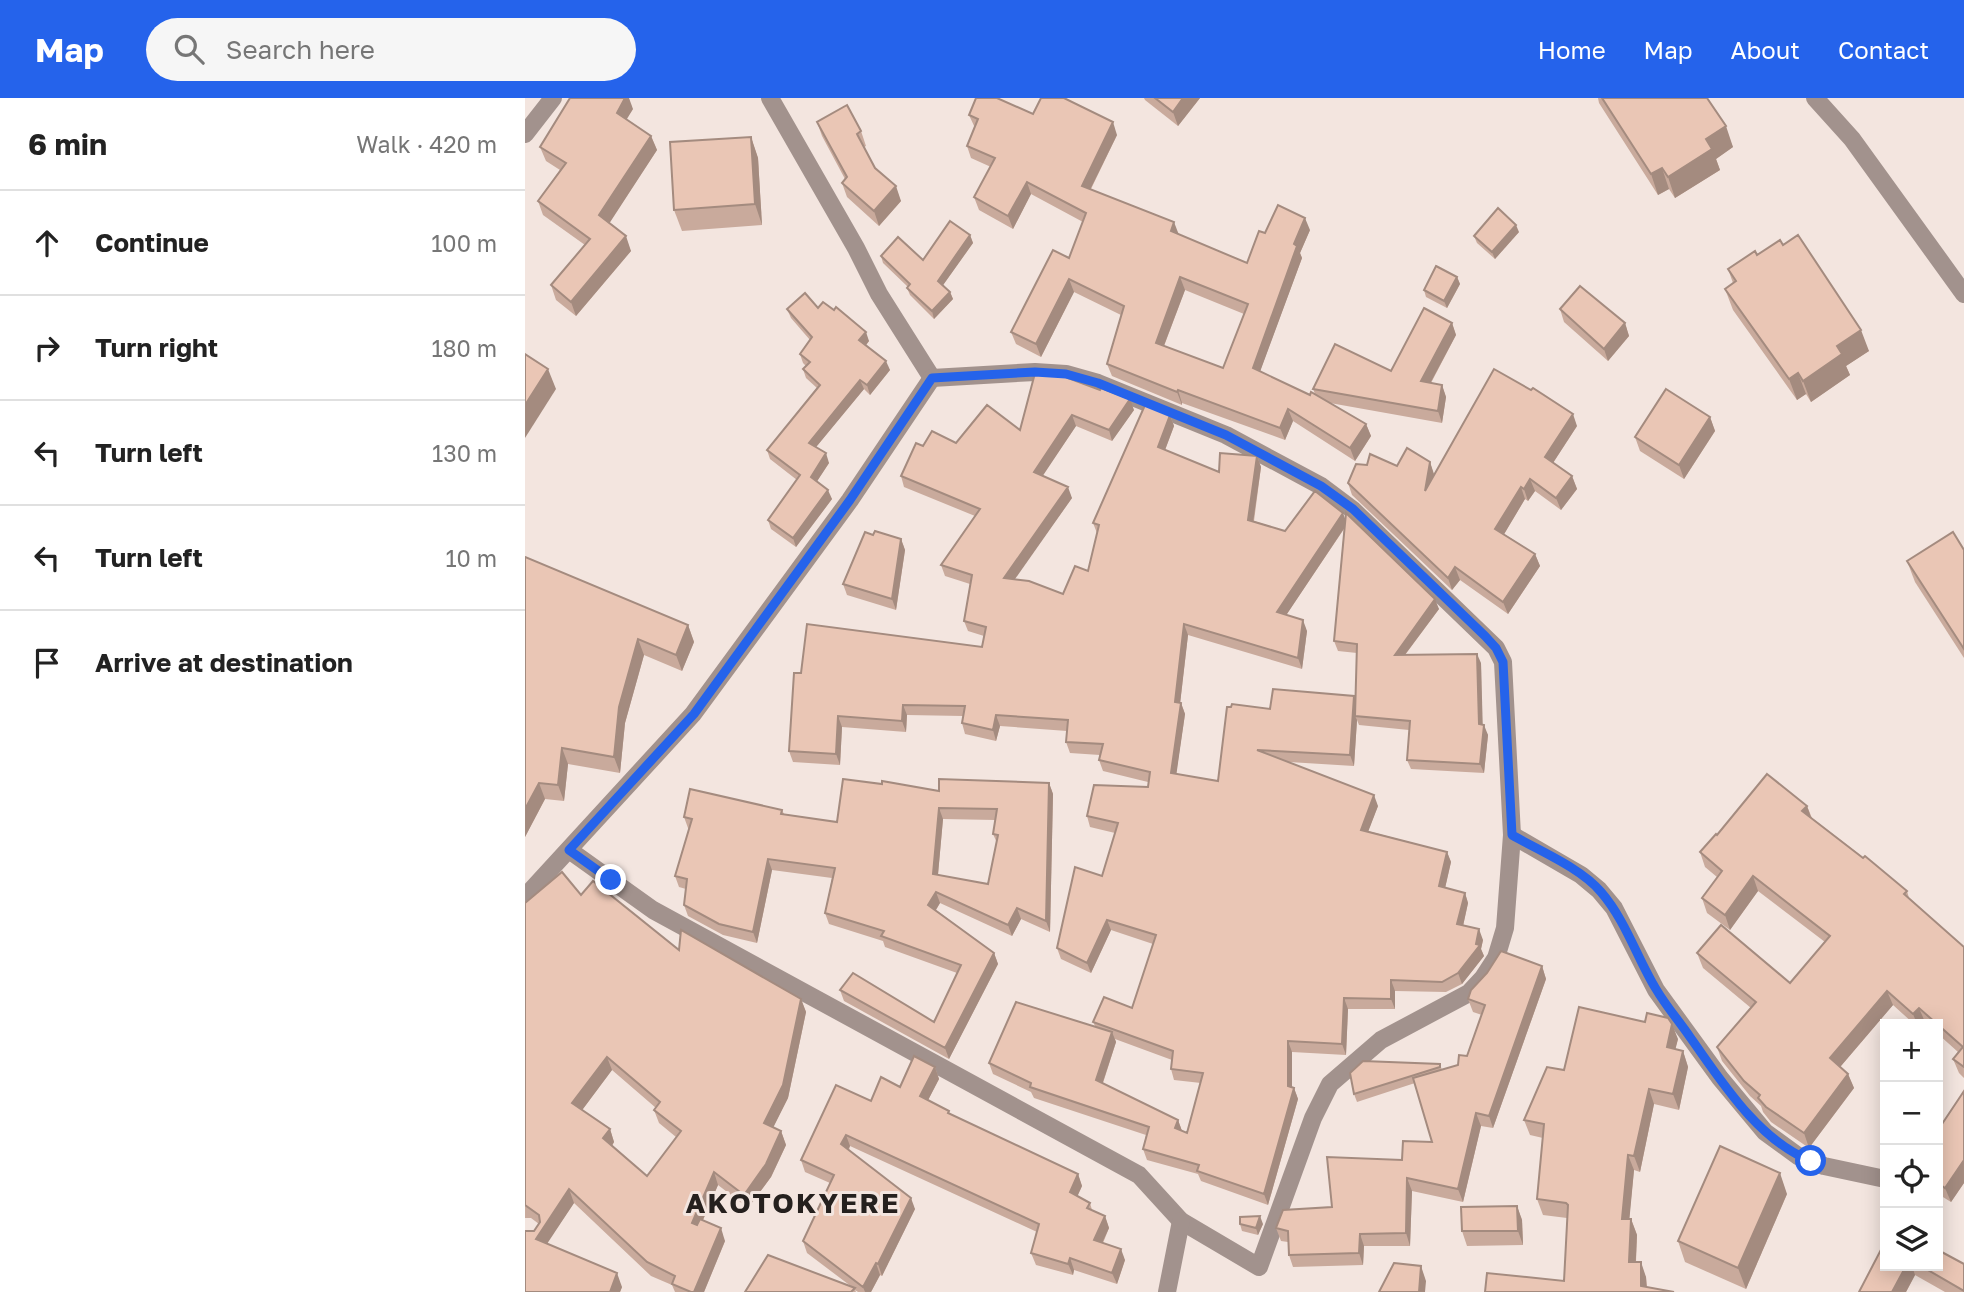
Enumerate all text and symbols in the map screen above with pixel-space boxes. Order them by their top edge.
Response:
search box [146,18,636,81]
text: Map [35,30,104,69]
icon: search [170,30,208,68]
text: Search here [226,34,375,65]
text: Home [1538,35,1606,64]
text: Map [1644,35,1693,64]
text: About [1731,35,1800,64]
text: Contact [1838,35,1929,64]
text: 6 min [28,126,107,162]
text: Walk · 420 m [356,130,497,158]
icon: ahead [28,224,66,262]
text: Continue [95,227,209,258]
text: 100 m [431,229,497,257]
icon: right [28,329,66,367]
text: Turn right [95,332,218,363]
text: 180 m [431,334,497,362]
icon: left [28,434,66,472]
text: Turn left [95,437,203,468]
text: 130 m [432,439,497,467]
icon: left [28,539,66,577]
text: Turn left [95,542,203,573]
text: 10 m [445,544,497,572]
icon: arrive [28,644,66,682]
text: Arrive at destination [95,647,353,678]
route end [595,864,626,895]
map controls [1880,1019,1943,1271]
button: + [1880,1019,1943,1082]
button: − [1880,1082,1943,1145]
route start [1795,1145,1826,1176]
button: locate [1880,1145,1943,1208]
district label: AKOTOKYERE [686,1186,901,1219]
button: layers [1880,1208,1943,1271]

